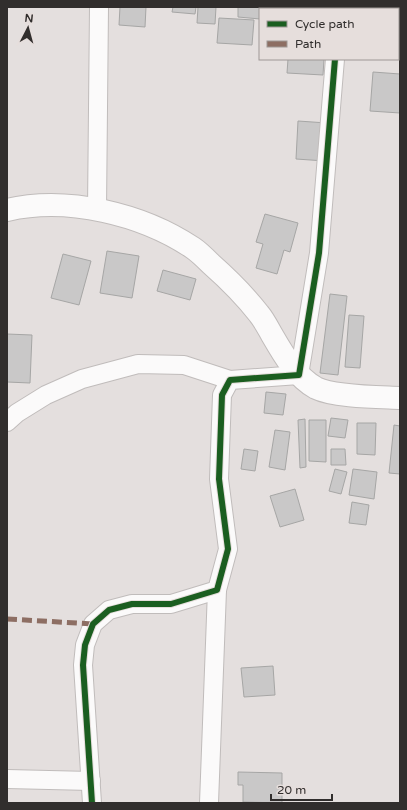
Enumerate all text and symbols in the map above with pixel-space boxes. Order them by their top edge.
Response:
north arrow [8,8,48,48]
legend [259,8,399,60]
text: N [24,12,34,25]
text: Cycle path [295,17,354,31]
text: Path [295,37,321,51]
scale bar [271,776,332,802]
text: 20 m [277,783,306,797]

